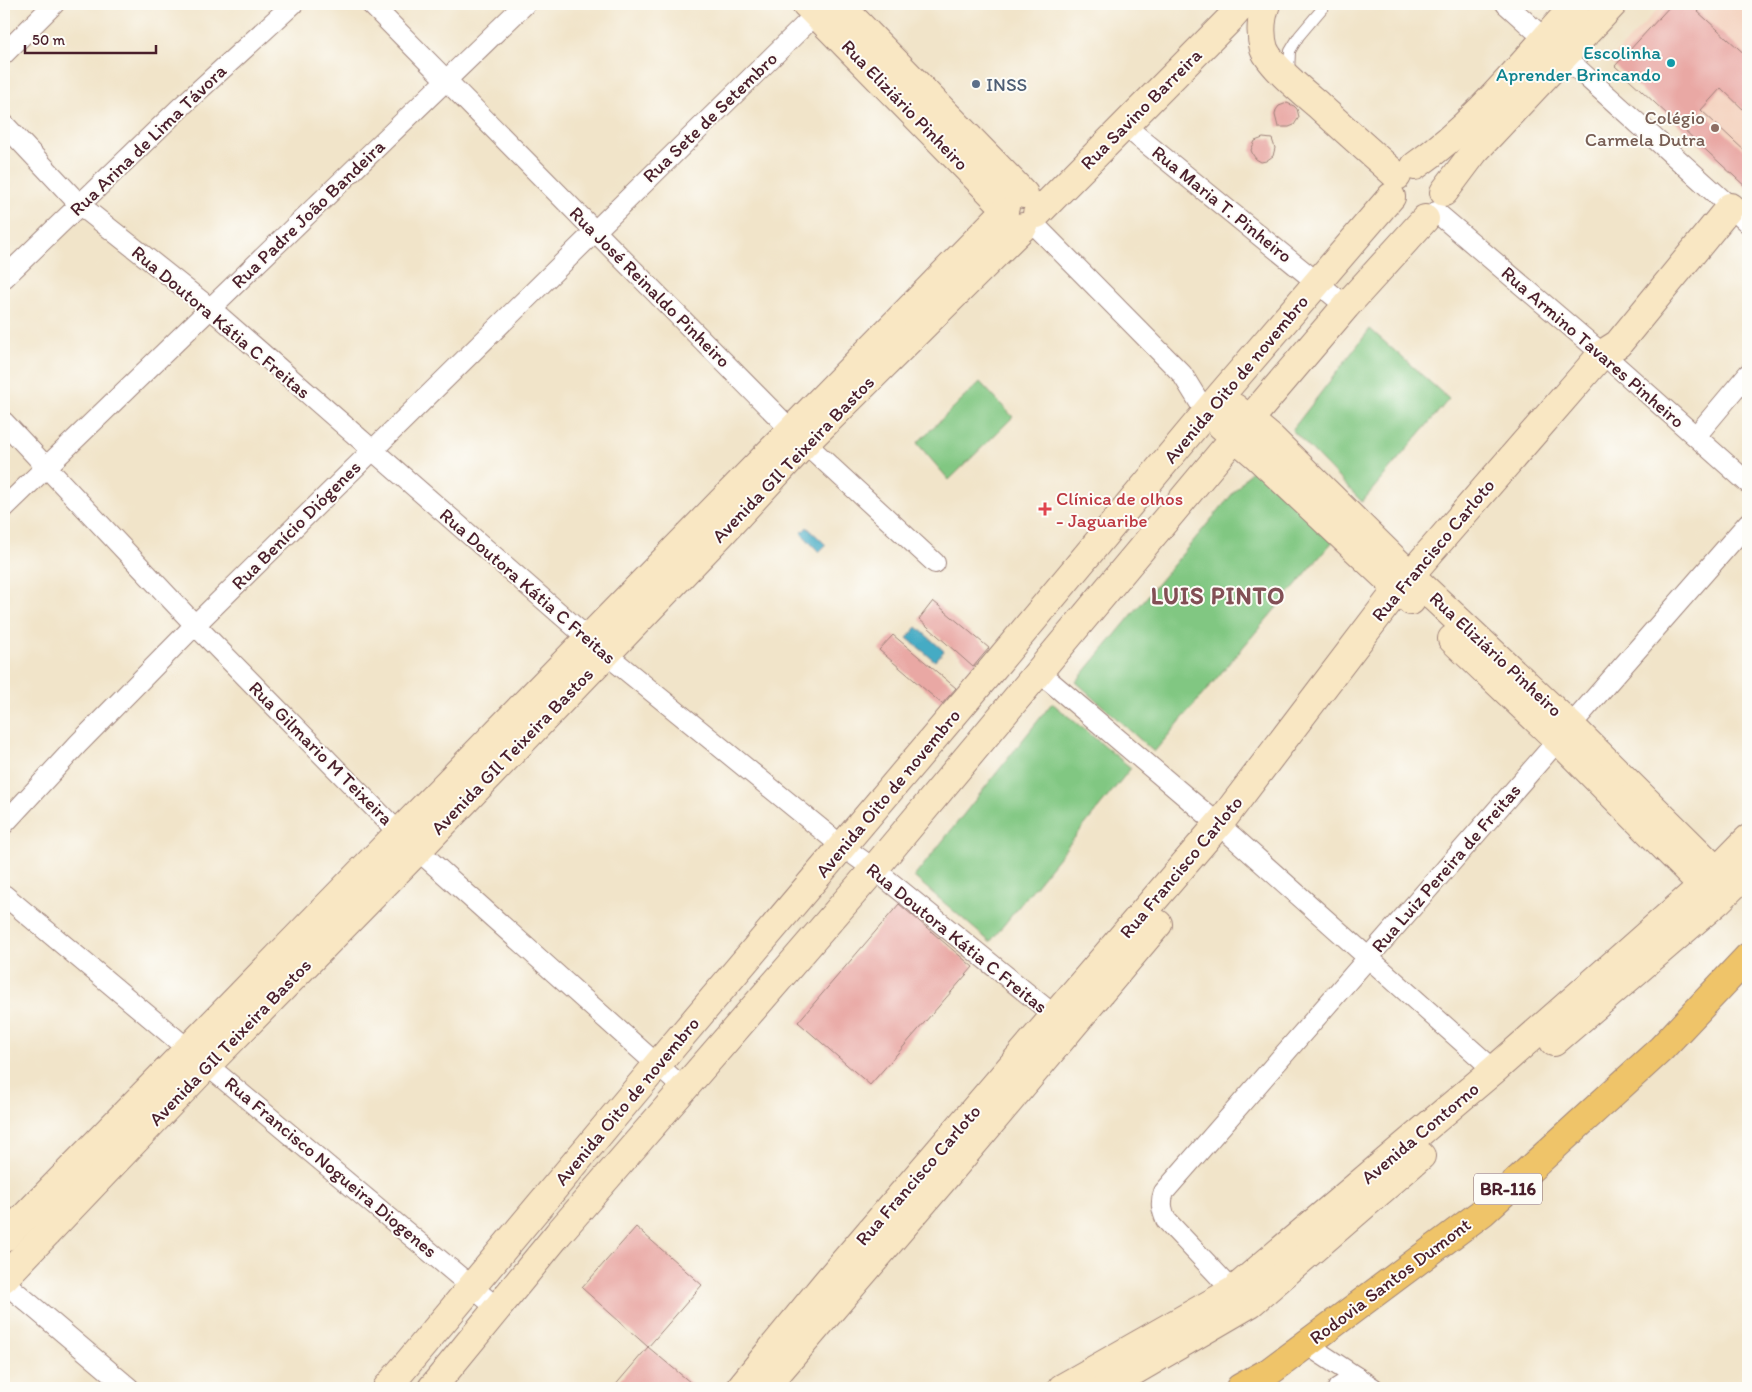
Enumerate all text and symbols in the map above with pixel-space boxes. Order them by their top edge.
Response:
scale bar [25,22,156,54]
text: 50 m [32,31,65,49]
street label: Rua Eliziário Pinheiro [837,35,973,175]
place label: Escolinha Aprender Brincando [1496,41,1661,86]
street label: Rua Savino Barreira [1076,43,1207,174]
street label: Rua Sete de Setembro [638,47,782,187]
marker: Escolinha Aprender Brincando [1665,57,1677,69]
street label: Rua Arina de Lima Távora [65,59,231,221]
place label: INSS [986,73,1027,96]
marker: INSS [970,78,982,90]
place label: Colégio Carmela Dutra [1585,106,1705,151]
marker: Colégio Carmela Dutra [1709,122,1721,134]
street label: Rua Padre João Bandeira [226,135,390,293]
street label: Rua Maria T. Pinheiro [1147,140,1297,268]
street label: Rua José Reinaldo Pinheiro [565,202,735,372]
street label: Rua Doutora Kátia C Freitas [127,240,315,404]
street label: Rua Armino Tavares Pinheiro [1497,261,1689,433]
street label: Avenida Oito de novembro [1159,290,1313,468]
street label: Avenida GIl Teixeira Bastos [707,371,879,547]
street label: Rua Benício Diógenes [227,456,365,594]
street label: Rua Francisco Carloto [1367,474,1499,626]
place label: Clínica de olhos - Jaguaribe [1056,487,1183,532]
marker: Clínica de olhos - Jaguaribe [1038,502,1052,516]
street label: Rua Doutora Kátia C Freitas [435,503,621,669]
district label: LUIS PINTO [1151,581,1285,610]
street label: Rua Eliziário Pinheiro [1425,586,1567,722]
street label: Avenida GIl Teixeira Bastos [426,663,598,839]
street label: Rua Gilmario M Teixeira [244,676,398,830]
street label: Avenida Oito de novembro [811,704,965,882]
street label: Rua Luiz Pereira de Freitas [1366,779,1526,957]
street label: Rua Francisco Carloto [1115,791,1247,943]
street label: Rua Doutora Kátia C Freitas [862,858,1052,1018]
street label: Avenida GIl Teixeira Bastos [144,954,316,1130]
street label: Avenida Oito de novembro [550,1012,704,1190]
street label: Rua Francisco Nogueira Diogenes [220,1071,442,1263]
street label: Avenida Contorno [1356,1077,1484,1189]
street label: Rua Francisco Carloto [851,1100,985,1250]
road number: BR-116 [1474,1174,1542,1204]
street label: Rodovia Santos Dumont [1305,1213,1475,1349]

